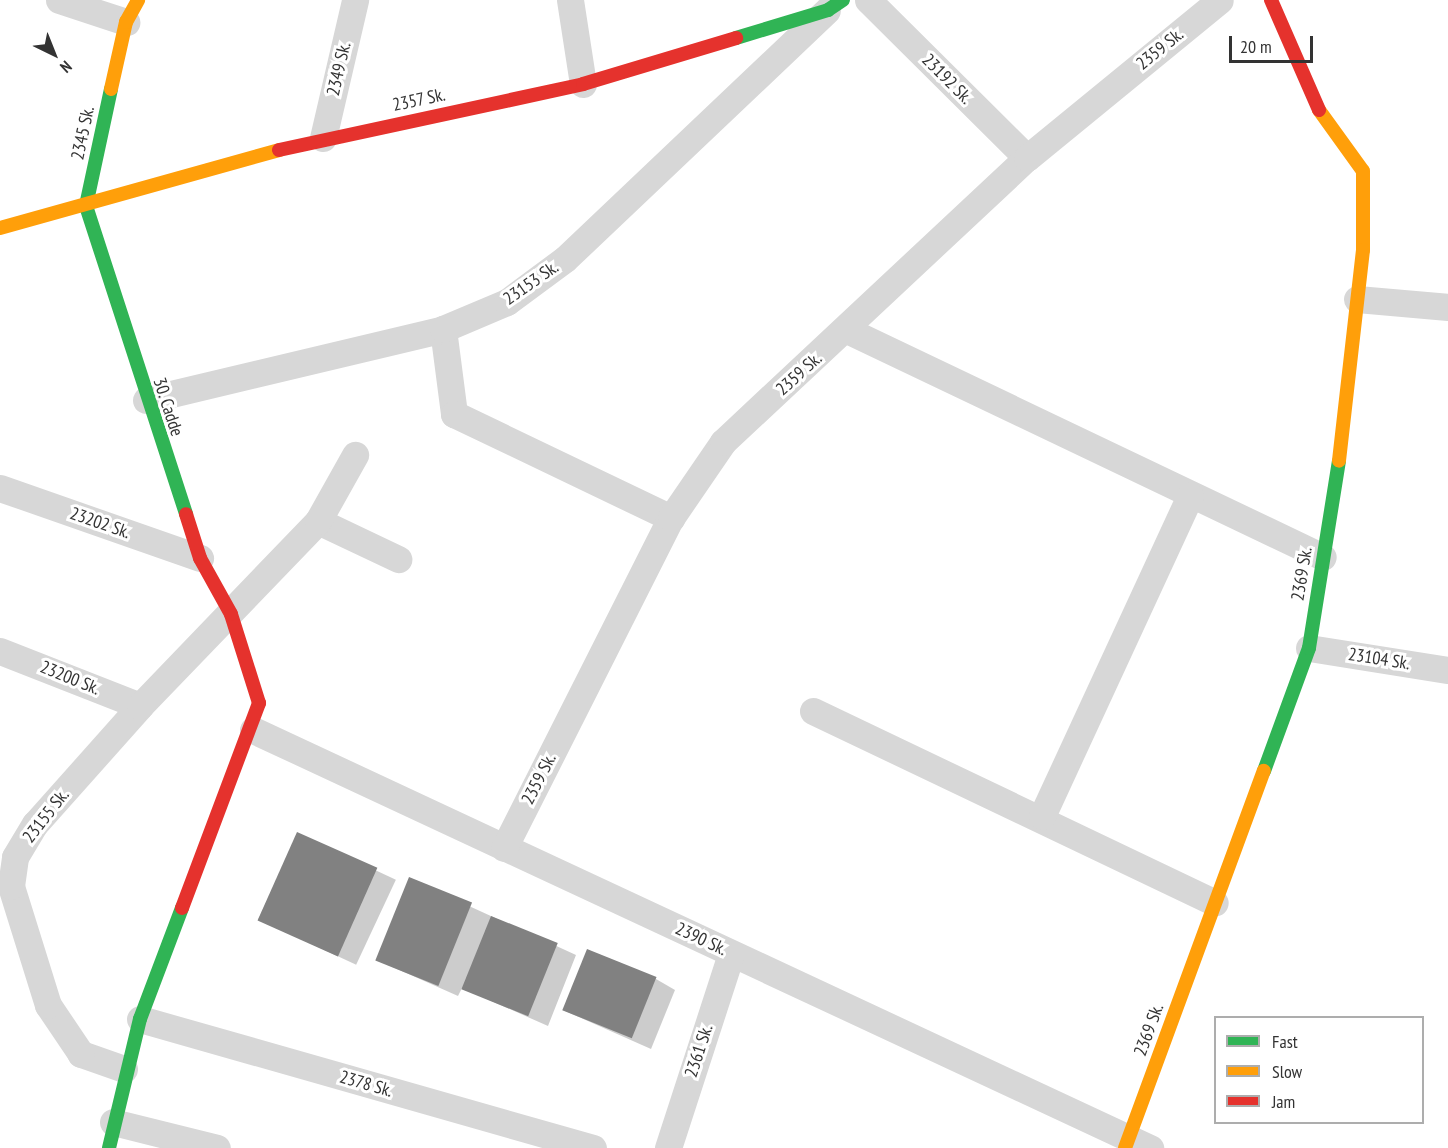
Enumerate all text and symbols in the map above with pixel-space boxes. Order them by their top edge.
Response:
north arrow [24,24,84,84]
street label: 2359 Sk. [1132,24,1188,74]
scale bar [1232,24,1316,62]
text: 20 m [1240,35,1272,58]
street label: 2349 Sk. [322,40,356,98]
street label: 23192 Sk. [917,49,977,109]
text: N [56,57,76,77]
street label: 2357 Sk. [390,84,448,116]
street label: 2345 Sk. [67,104,99,162]
street label: 23153 Sk. [499,256,563,310]
street label: 2359 Sk. [772,348,826,400]
street label: 30. Cadde [148,374,188,440]
street label: 23202 Sk. [67,503,133,543]
street label: 2369 Sk. [1287,546,1317,602]
street label: 23104 Sk. [1347,643,1411,675]
street label: 23200 Sk. [37,656,103,700]
street label: 2359 Sk. [517,750,561,808]
street label: 23155 Sk. [18,785,74,847]
street label: 2390 Sk. [672,918,730,960]
street label: 2369 Sk. [1130,1001,1168,1059]
legend [1214,1016,1424,1124]
street label: 2361 Sk. [680,1022,718,1080]
text: Fast [1272,1030,1298,1053]
text: Slow [1272,1060,1302,1083]
street label: 2378 Sk. [337,1066,395,1102]
text: Jam [1272,1090,1295,1113]

